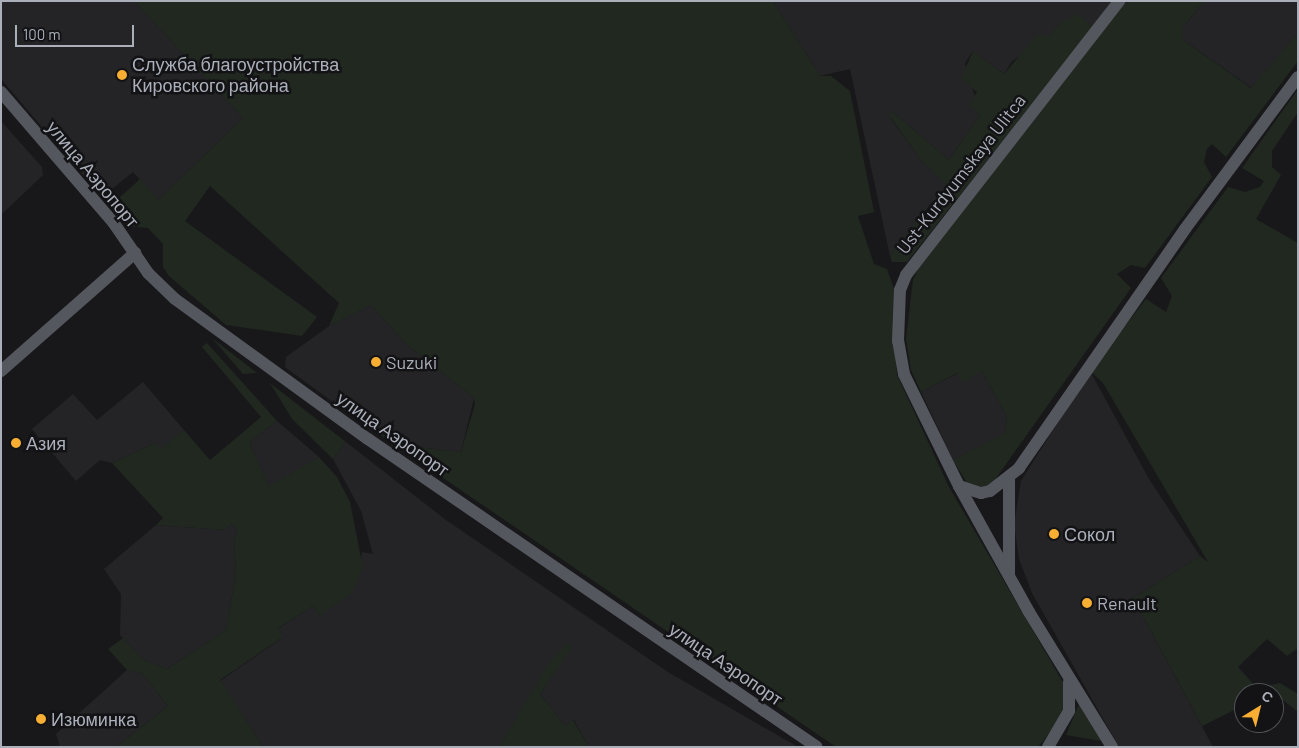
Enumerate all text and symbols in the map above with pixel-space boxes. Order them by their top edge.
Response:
scale bar [18,15,136,47]
text: 100 m [23,25,61,43]
place label: Служба благоустройства Кировского района [132,54,339,96]
marker: Служба благоустройства Кировского района [116,69,128,81]
street label: Ust-Kurdyumskaya Ulitca [892,90,1030,258]
street label: улица Аэропорт [42,116,144,232]
place label: Suzuki [386,351,437,373]
marker: Suzuki [370,356,382,368]
street label: улица Аэропорт [333,387,453,481]
place label: Азия [26,432,66,454]
marker: Азия [10,437,22,449]
place label: Сокол [1064,523,1115,545]
marker: Сокол [1048,528,1060,540]
place label: Renault [1097,592,1157,614]
marker: Renault [1081,597,1093,609]
street label: улица Аэропорт [665,618,787,710]
north arrow [1234,683,1284,733]
text: С [1258,686,1277,706]
place label: Изюминка [51,708,136,730]
marker: Изюминка [35,713,47,725]

